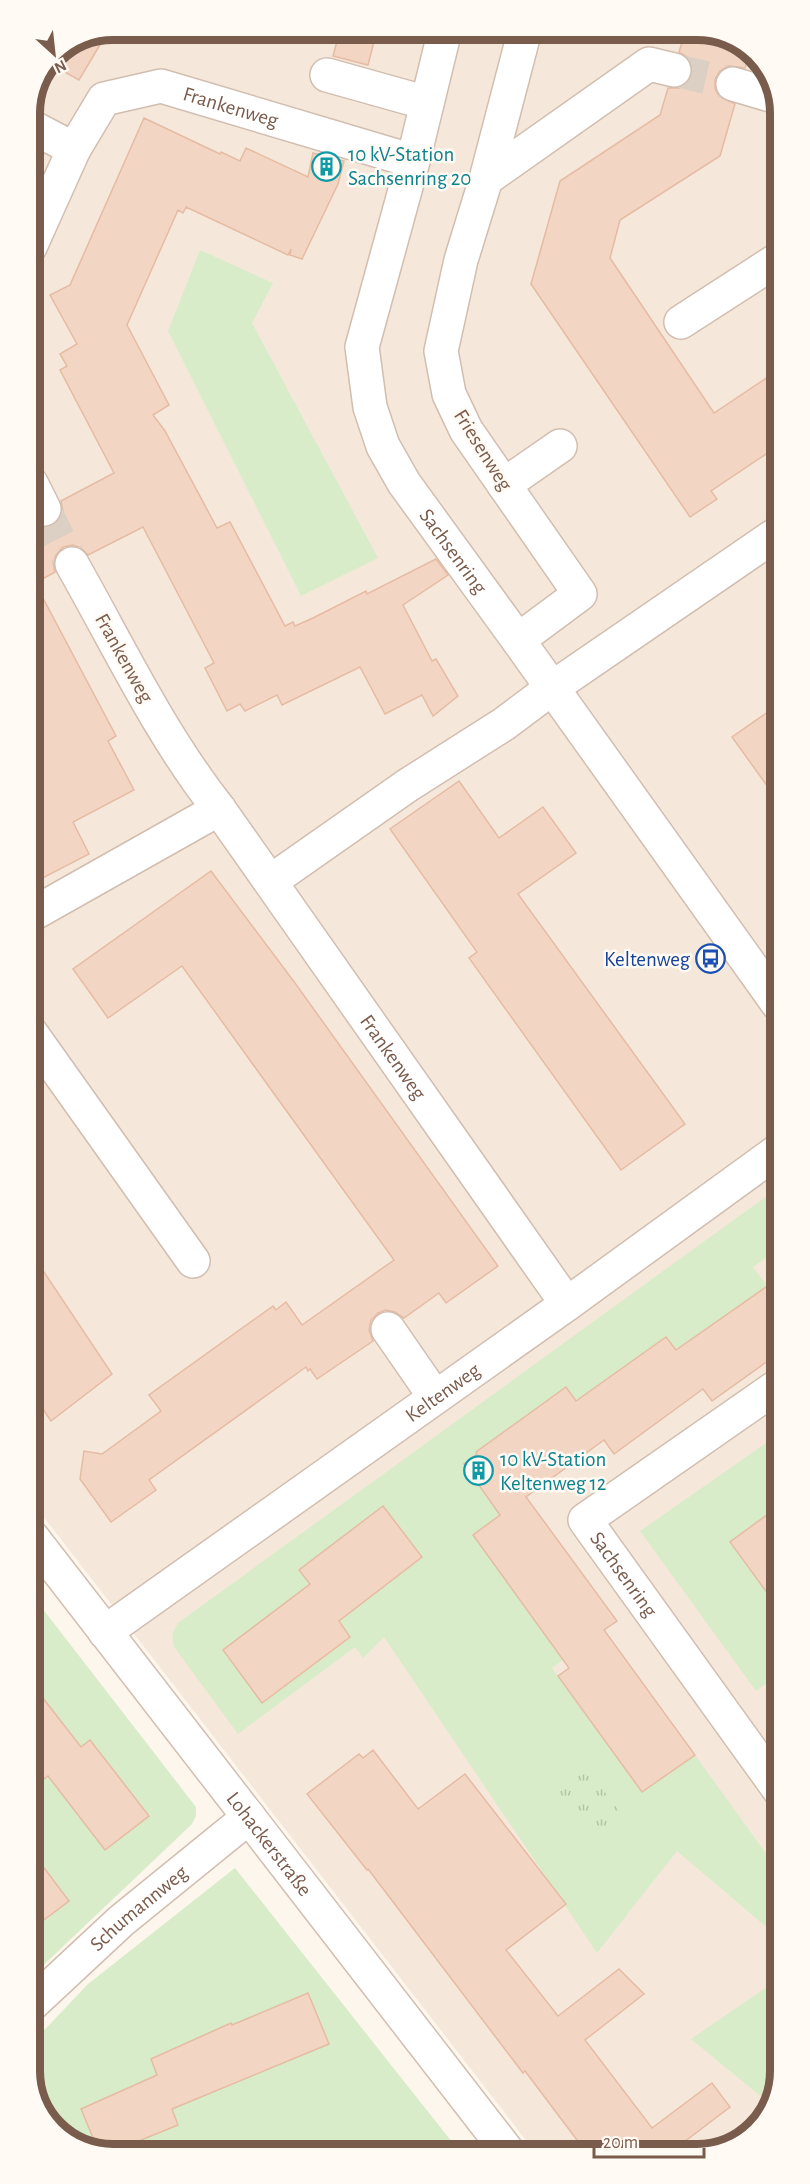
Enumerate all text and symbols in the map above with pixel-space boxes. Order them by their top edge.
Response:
north arrow [24,24,84,84]
text: N [52,57,69,76]
street label: Frankenweg [181,83,282,131]
place label: 10 kV-Station Sachsenring 20 [348,144,471,189]
building icon: 10 kV-Station Sachsenring 20 [311,150,343,182]
street label: Friesenweg [450,406,517,495]
street label: Sachsenring [416,505,492,598]
street label: Frankenweg [91,610,157,707]
bus stop icon: Keltenweg [695,943,727,975]
place label: Keltenweg [604,949,691,970]
street label: Frankenweg [356,1011,431,1104]
street label: Keltenweg [401,1358,484,1426]
place label: 10 kV-Station Keltenweg 12 [500,1449,606,1494]
building icon: 10 kV-Station Keltenweg 12 [463,1455,495,1487]
street label: Sachsenring [586,1528,662,1621]
street label: Lohackerstraße [223,1788,316,1900]
street label: Schumannweg [86,1861,192,1955]
scale bar [594,2121,704,2159]
text: 20 m [603,2134,638,2152]

